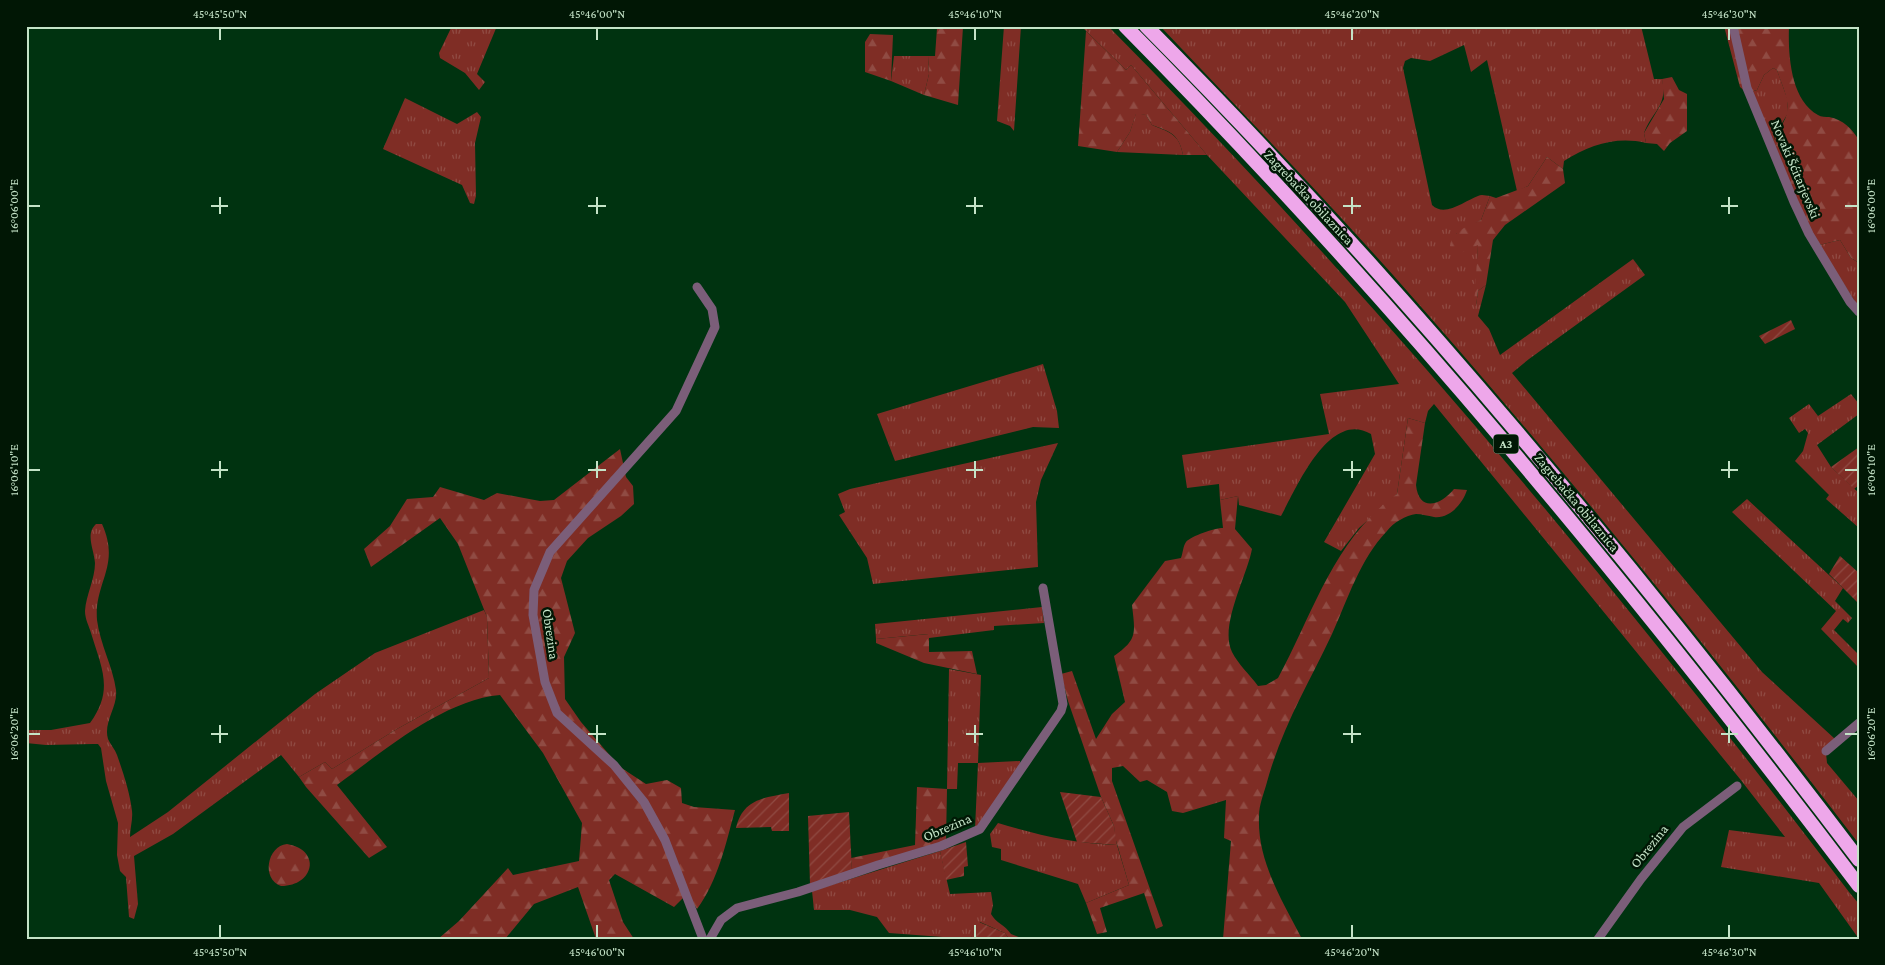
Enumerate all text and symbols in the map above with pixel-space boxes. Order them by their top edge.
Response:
text: 45°45'50"N [193,7,247,21]
text: 45°46'00"N [569,7,625,21]
text: 45°46'10"N [948,7,1002,21]
text: 45°46'20"N [1324,7,1380,21]
text: 45°46'30"N [1701,7,1757,21]
street label: Novaki Šćitarjevski [1767,117,1824,221]
street label: Zagrebačka obilaznica [1261,146,1357,248]
text: 16°06'00"E [7,179,21,233]
text: 16°06'00"E [1864,179,1878,233]
road number: A3 [1494,434,1518,454]
text: 16°06'10"E [7,444,21,496]
text: 16°06'10"E [1864,444,1878,496]
street label: Zagrebačka obilaznica [1531,449,1623,555]
street label: Obrezina [540,608,563,661]
text: 16°06'20"E [7,707,21,761]
text: 16°06'20"E [1864,707,1878,761]
street label: Obrezina [920,809,974,844]
street label: Obrezina [1627,821,1672,871]
text: 45°45'50"N [193,945,247,959]
text: 45°46'00"N [569,945,625,959]
text: 45°46'10"N [948,945,1002,959]
text: 45°46'20"N [1324,945,1380,959]
text: 45°46'30"N [1701,945,1757,959]

